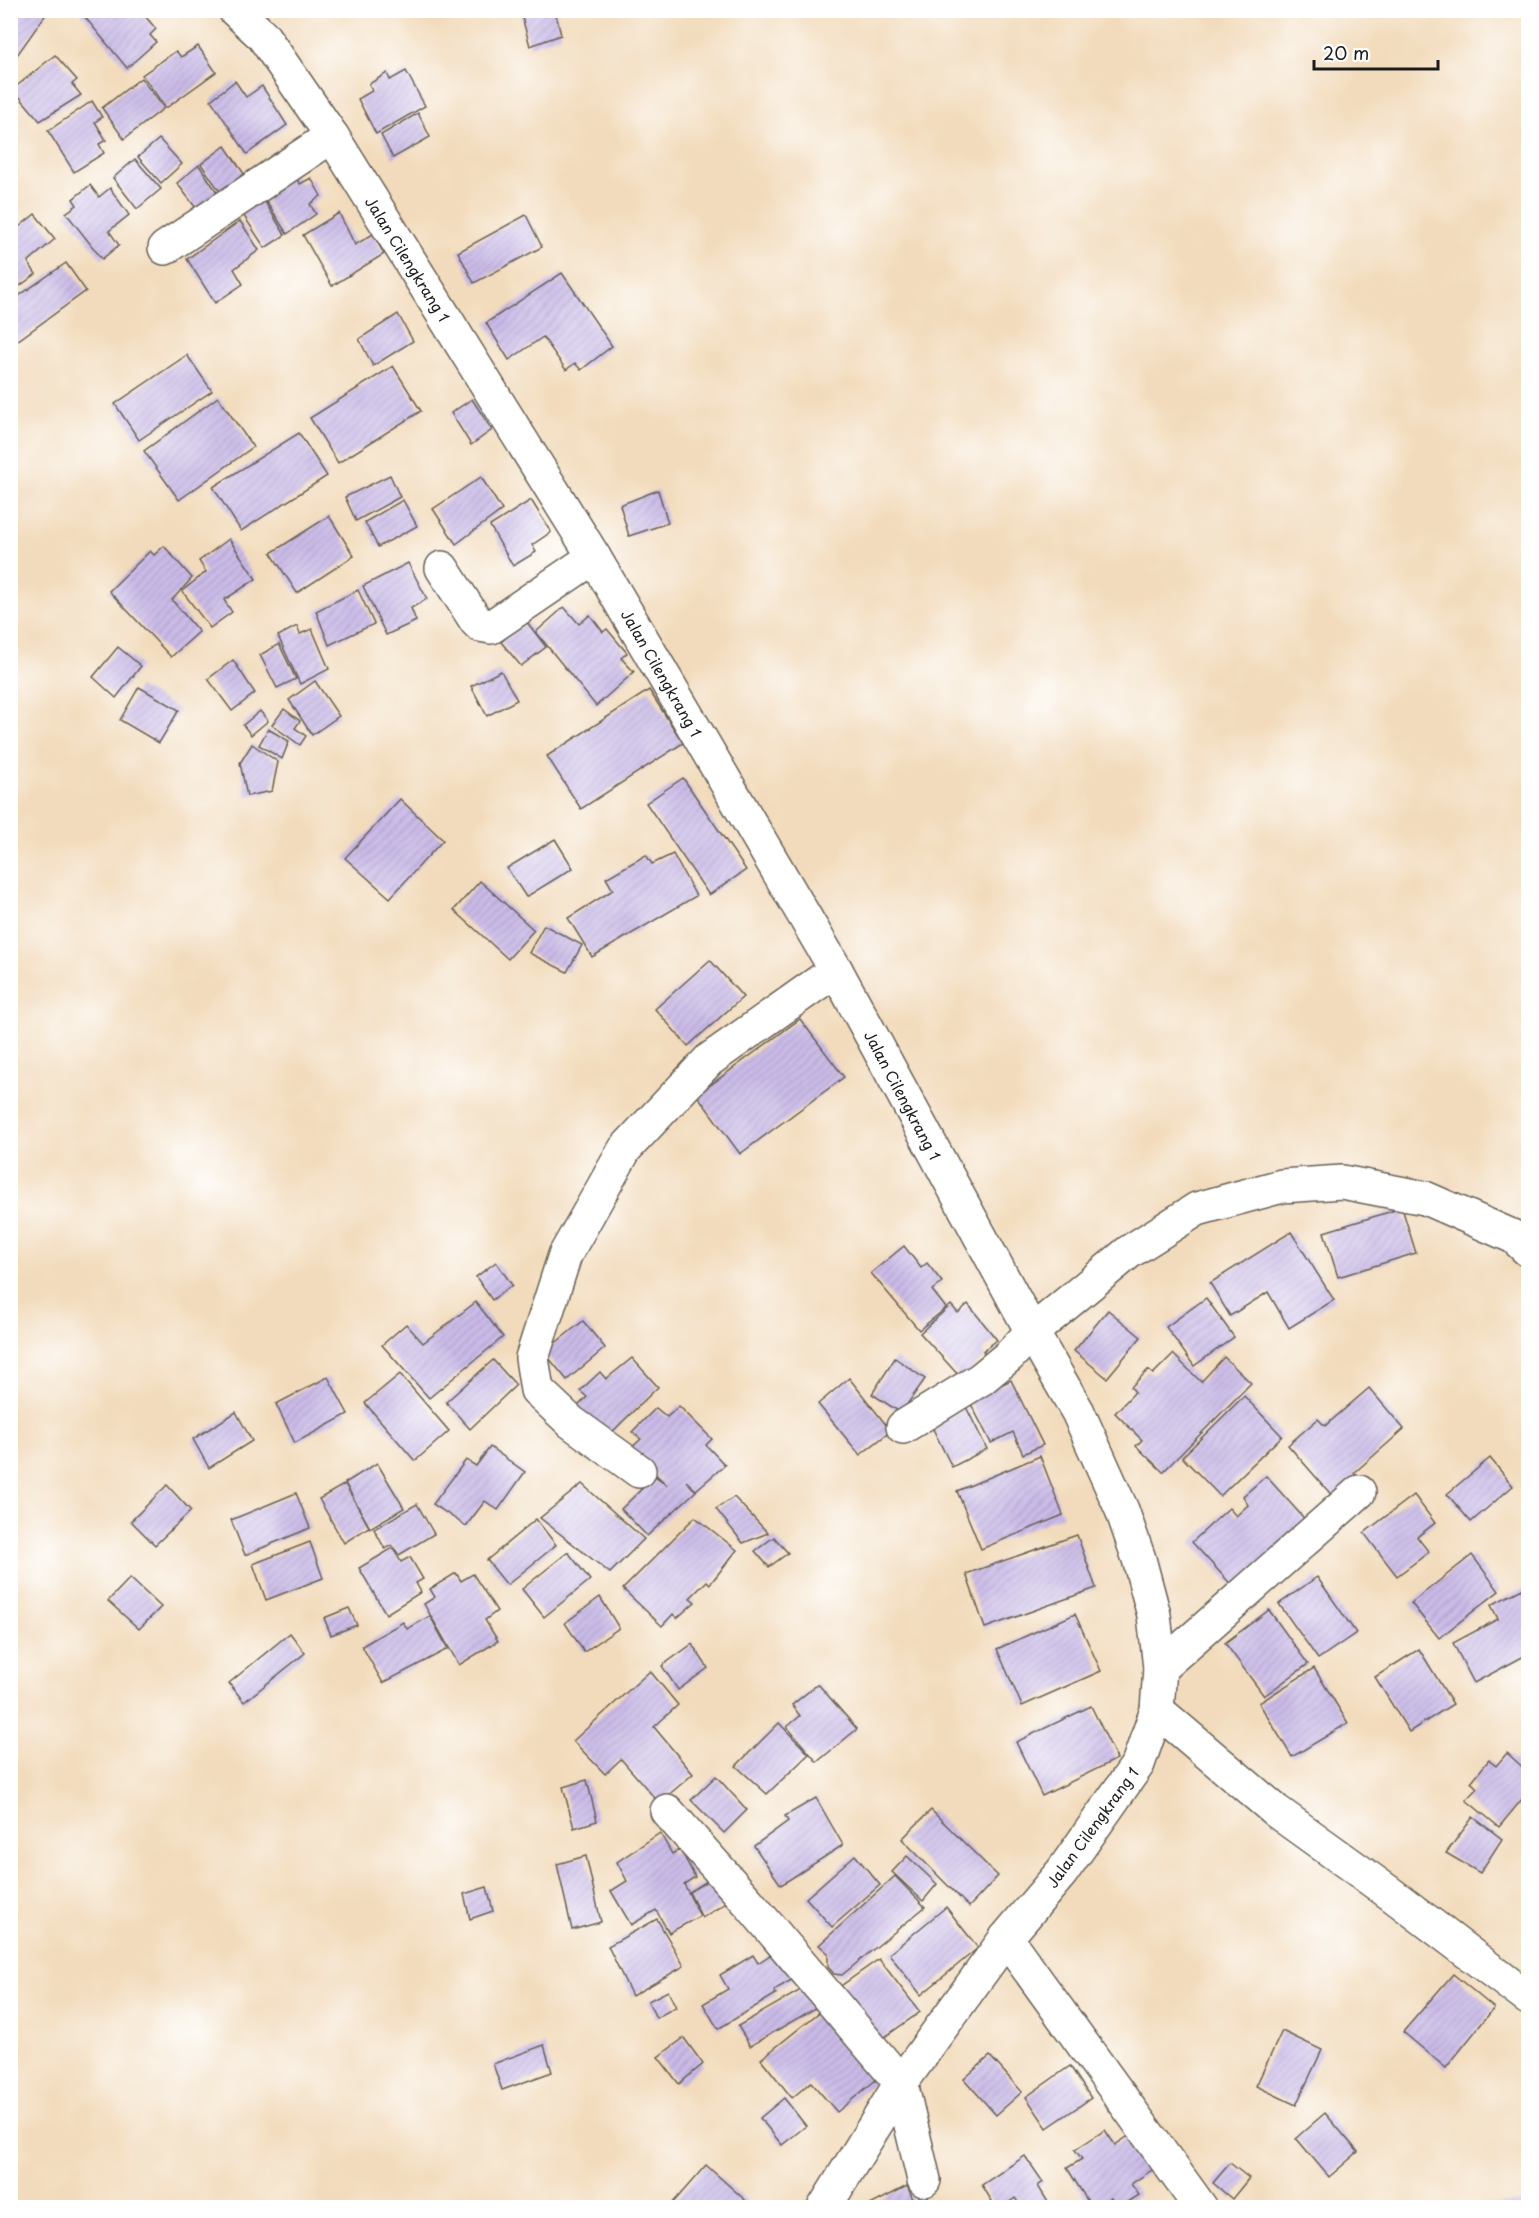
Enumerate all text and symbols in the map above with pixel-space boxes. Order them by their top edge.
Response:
scale bar [1314,33,1438,71]
text: 20 m [1323,39,1369,66]
street label: Jalan Cilengkrang 1 [360,192,456,326]
street label: Jalan Cilengkrang 1 [616,605,708,741]
street label: Jalan Cilengkrang 1 [859,1026,947,1164]
street label: Jalan Cilengkrang 1 [1040,1762,1144,1892]

